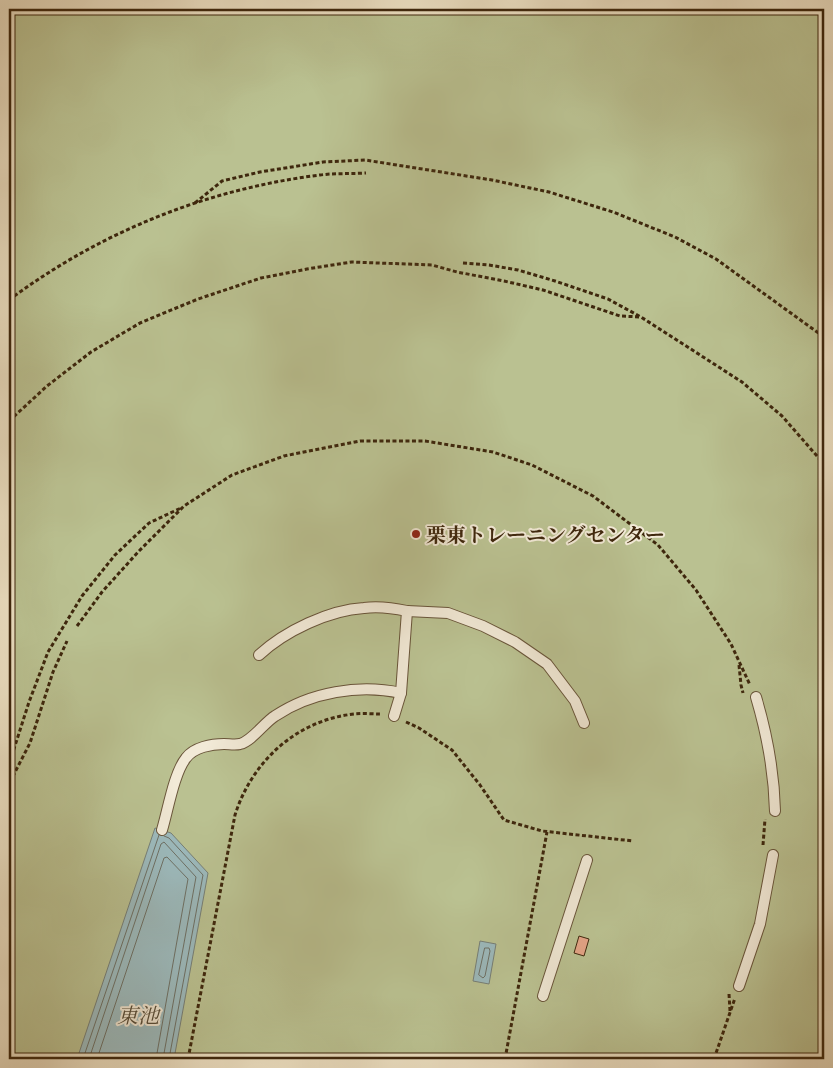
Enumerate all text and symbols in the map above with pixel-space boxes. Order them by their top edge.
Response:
place label: 栗東トレーニングセンター [426,520,665,549]
marker: 栗東トレーニングセンター [410,528,422,540]
water label: 東池 [117,1000,161,1031]

